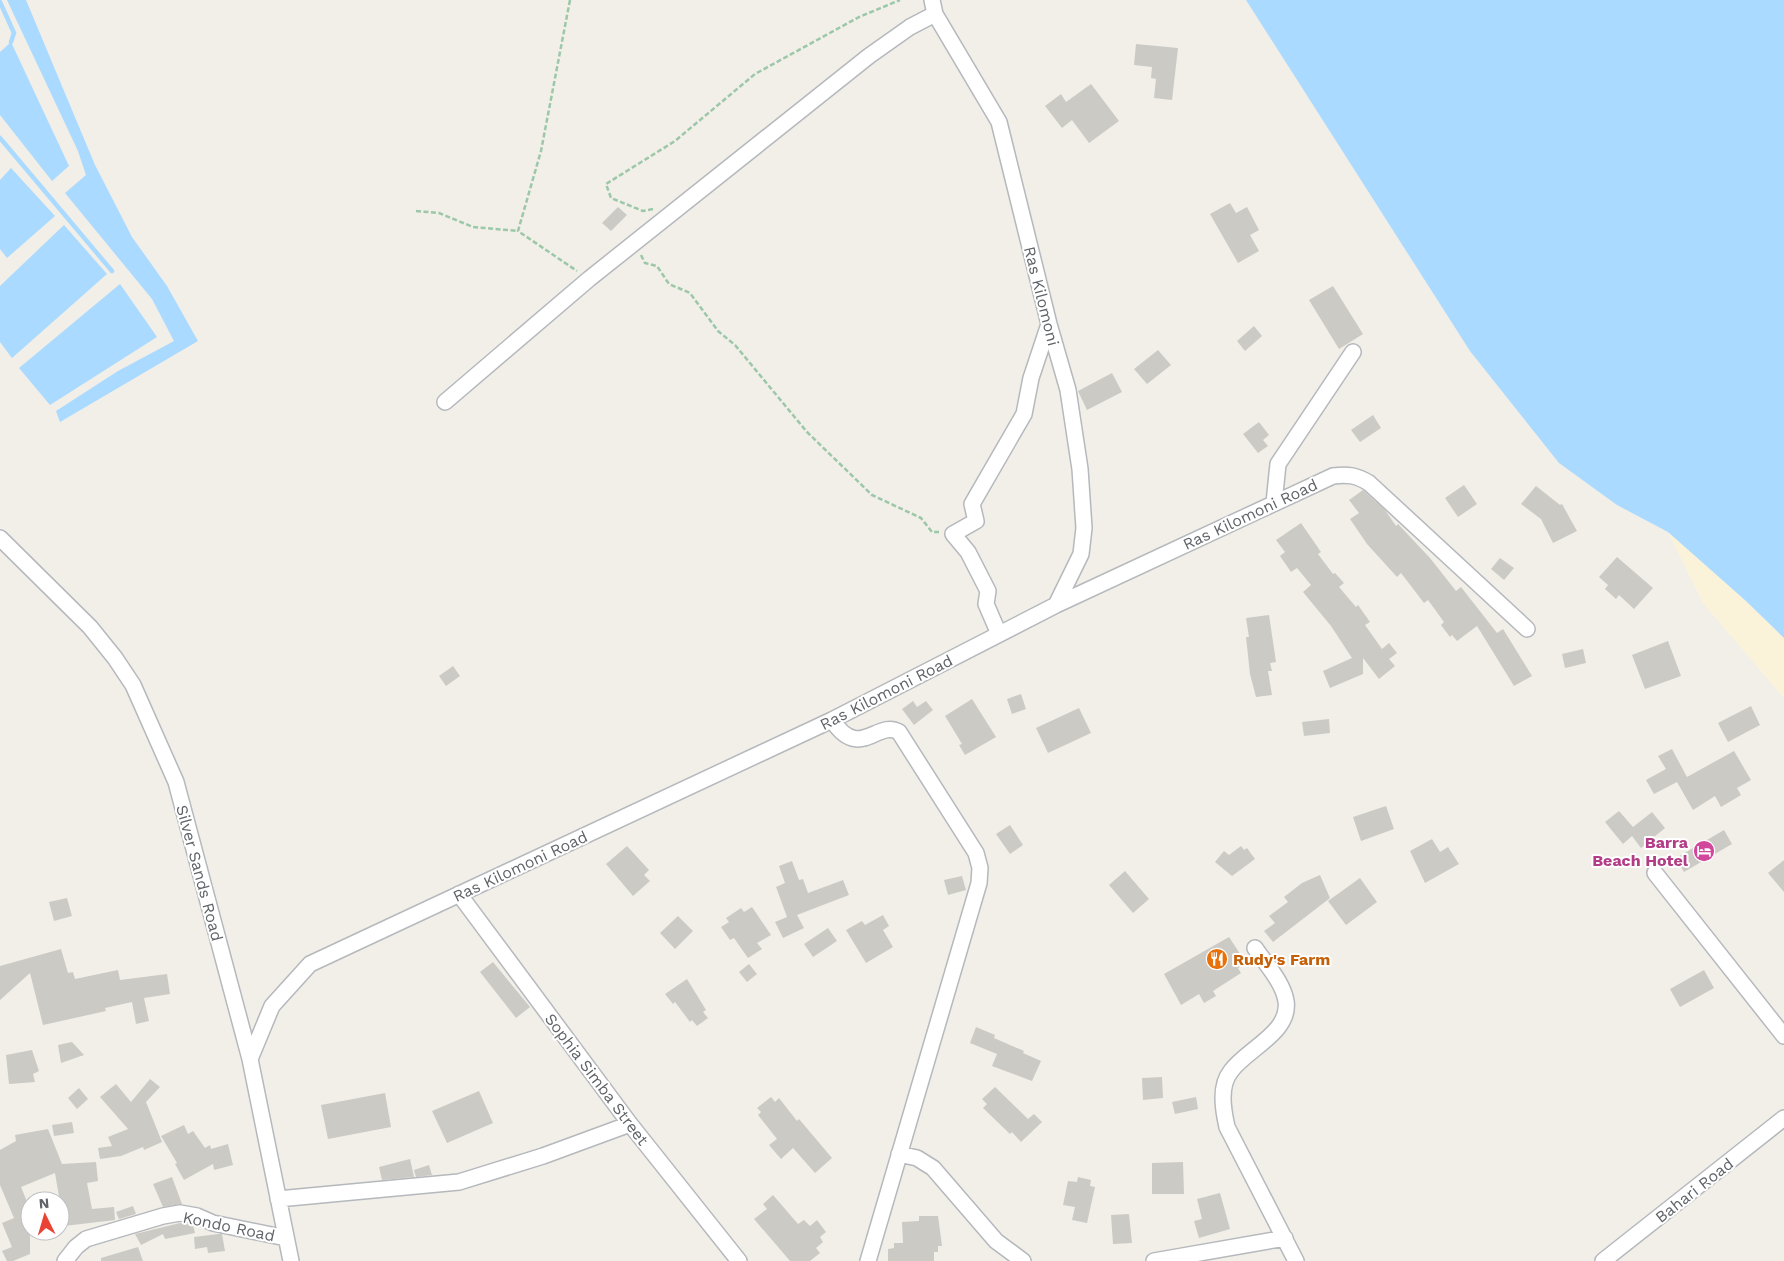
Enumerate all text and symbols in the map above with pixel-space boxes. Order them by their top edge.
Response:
street label: Ras Kilomoni [1020,244,1063,348]
street label: Ras Kilomoni Road [1180,475,1321,554]
street label: Ras Kilomoni Road [817,651,956,734]
street label: Silver Sands Road [172,803,227,943]
street label: Ras Kilomoni Road [450,827,591,906]
place label: Barra Beach Hotel [1592,833,1689,870]
hotel icon: Barra Beach Hotel [1692,839,1716,863]
restaurant icon: Rudy's Farm [1205,947,1229,971]
place label: Rudy's Farm [1233,950,1330,969]
street label: Sophia Simba Street [541,1010,653,1149]
street label: Bahari Road [1652,1154,1737,1227]
north arrow [20,1191,70,1241]
text: N [38,1195,50,1211]
street label: Kondo Road [181,1207,277,1245]

